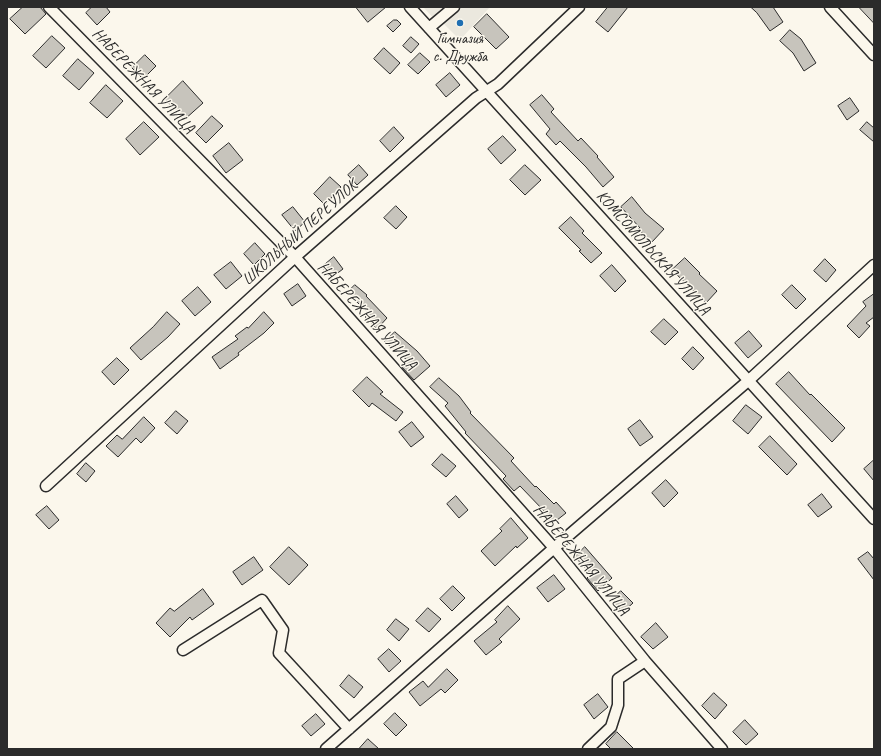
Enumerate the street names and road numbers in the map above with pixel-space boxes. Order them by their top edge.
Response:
street label: НАБЕРЕЖНАЯ УЛИЦА [88,24,198,138]
street label: ШКОЛЬНЫЙ ПЕРЕУЛОК [239,176,361,290]
street label: КОМСОМОЛЬСКАЯ УЛИЦА [592,187,714,319]
street label: НАБЕРЕЖНАЯ УЛИЦА [313,258,421,374]
street label: НАБЕРЕЖНАЯ УЛИЦА [529,501,633,619]

